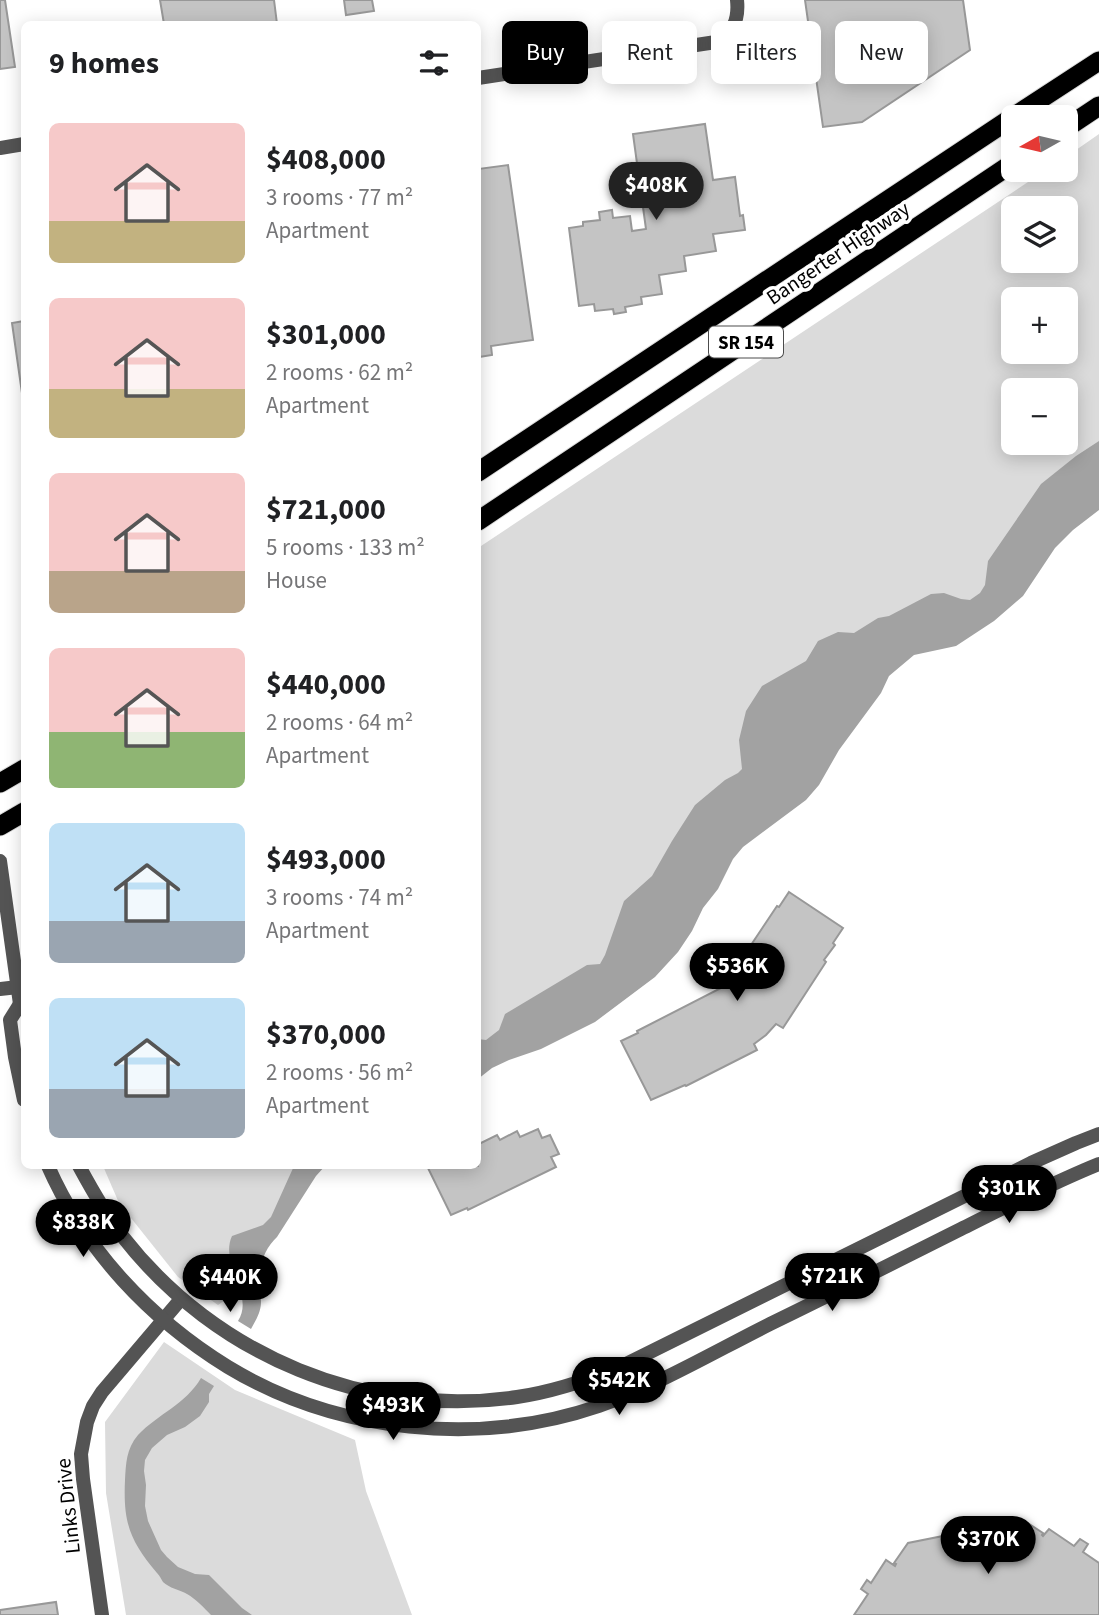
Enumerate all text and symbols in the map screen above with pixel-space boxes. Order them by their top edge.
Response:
chip: Buy [502,21,588,84]
chip: Rent [602,21,697,84]
chip: Filters [711,21,821,84]
chip: New [835,21,928,84]
text: 9 homes [49,42,159,85]
icon: filters [415,44,453,82]
north arrow [1001,105,1078,182]
map controls [1001,105,1078,455]
text: $408,000 [266,138,386,181]
icon: home [105,151,189,235]
pin: $408K [607,162,705,222]
text: $408K [625,168,687,201]
text: 3 rooms · 77 m² [266,181,413,214]
street label: Bangerter Highway [760,194,916,312]
button: layers [1001,196,1078,273]
text: Apartment [266,214,369,247]
button: + [1001,287,1078,364]
text: $301,000 [266,313,386,356]
icon: home [105,326,189,410]
road number: SR 154 [709,326,783,358]
text: 2 rooms · 62 m² [266,356,413,389]
button: − [1001,378,1078,455]
text: Apartment [266,389,369,422]
text: $721,000 [266,488,386,531]
icon: home [105,501,189,585]
text: 5 rooms · 133 m² [266,531,425,564]
text: House [266,564,327,597]
text: $440,000 [266,663,386,706]
icon: home [105,676,189,760]
text: 2 rooms · 64 m² [266,706,413,739]
text: Apartment [266,739,369,772]
text: $493,000 [266,838,386,881]
icon: home [105,851,189,935]
text: 3 rooms · 74 m² [266,881,413,914]
text: Apartment [266,914,369,947]
pin: $536K [688,944,786,1003]
text: $536K [706,949,768,982]
text: $370,000 [266,1013,386,1056]
icon: home [105,1026,189,1110]
text: 2 rooms · 56 m² [266,1056,413,1089]
text: Apartment [266,1089,369,1122]
pin: $301K [960,1166,1058,1225]
text: $301K [978,1171,1040,1204]
pin: $838K [34,1200,132,1259]
text: $838K [52,1205,114,1238]
pin: $440K [181,1254,279,1314]
pin: $721K [783,1254,881,1313]
text: $721K [801,1259,863,1292]
text: $440K [199,1260,261,1293]
pin: $542K [570,1358,668,1417]
text: $542K [588,1363,650,1396]
pin: $493K [344,1382,442,1442]
text: $493K [362,1388,424,1421]
street label: Links Drive [48,1457,88,1555]
pin: $370K [939,1516,1037,1576]
text: $370K [957,1522,1019,1555]

